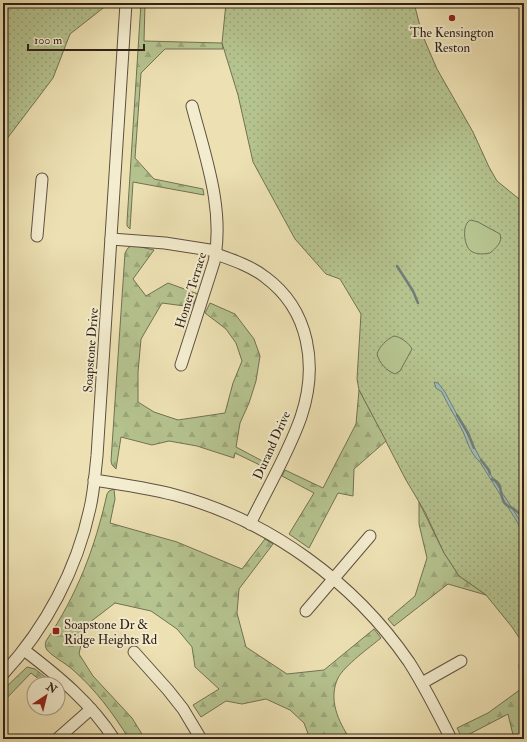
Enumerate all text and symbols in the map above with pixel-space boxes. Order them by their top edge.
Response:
marker: The Kensington Reston [447,13,457,23]
place label: The Kensington Reston [410,25,494,56]
scale bar [28,26,144,52]
text: 100 m [34,33,63,48]
street label: Homer Terrace [172,250,210,330]
street label: Soapstone Drive [80,307,103,393]
street label: Durand Drive [250,408,294,482]
place label: Soapstone Dr & Ridge Heights Rd [64,617,158,648]
marker: Soapstone Dr & Ridge Heights Rd [51,626,61,636]
north arrow [26,676,66,716]
text: N [43,679,60,697]

